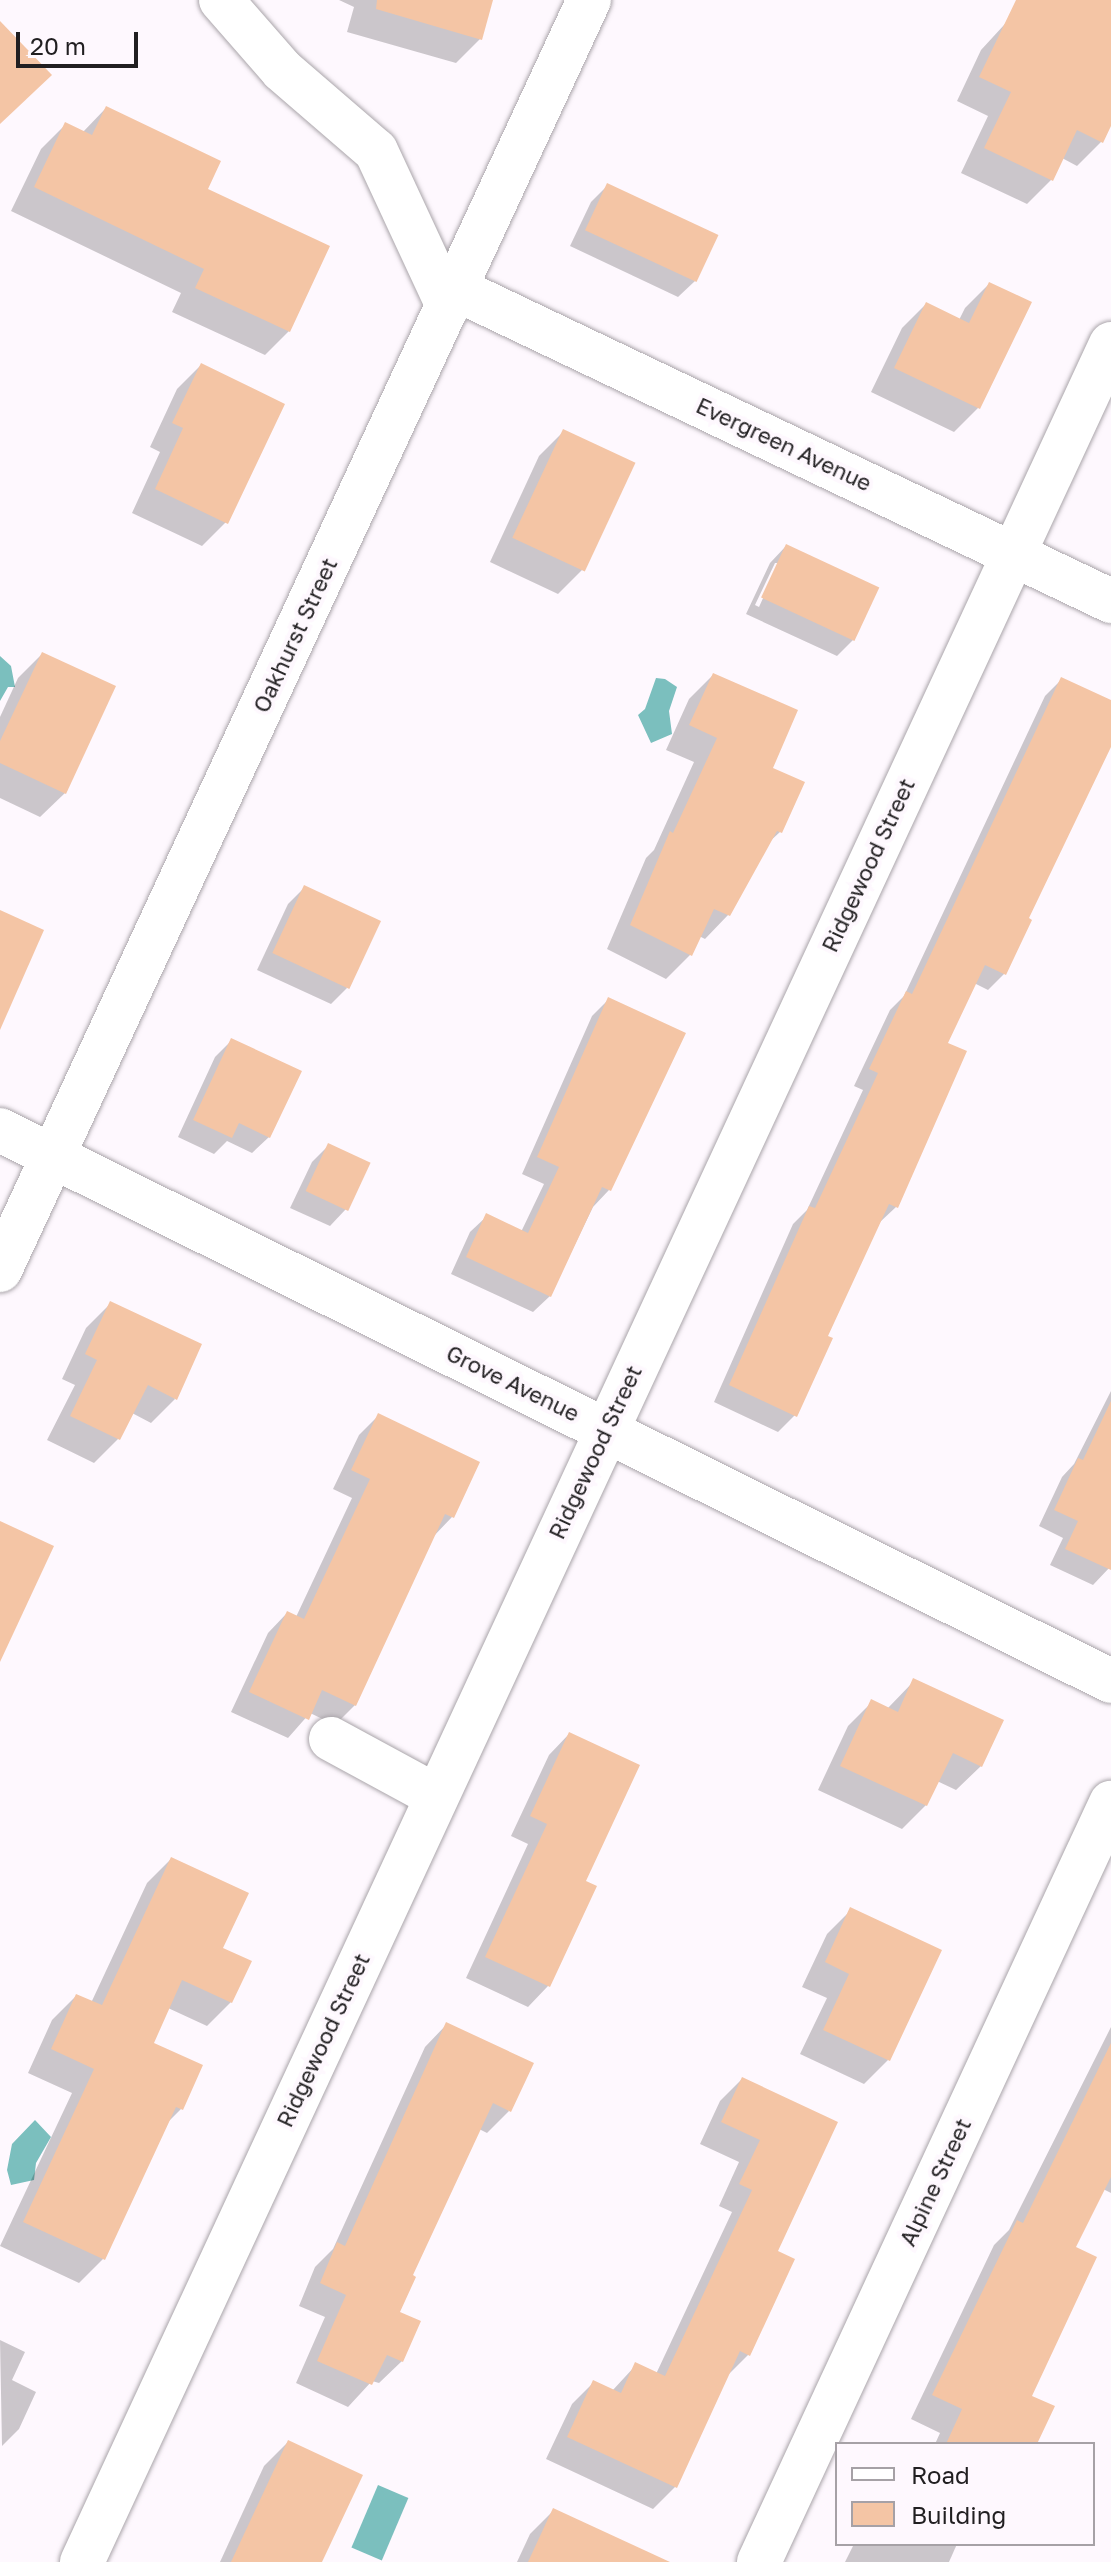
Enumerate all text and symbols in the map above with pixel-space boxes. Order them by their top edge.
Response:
scale bar [20,16,142,66]
text: 20 m [30,31,86,60]
street label: Evergreen Avenue [692,392,876,496]
street label: Oakhurst Street [248,553,342,717]
street label: Ridgewood Street [816,774,920,956]
street label: Grove Avenue [442,1339,584,1427]
street label: Ridgewood Street [543,1361,647,1543]
street label: Ridgewood Street [271,1949,375,2131]
street label: Alpine Street [894,2114,976,2250]
legend [835,2442,1095,2546]
text: Road [911,2460,970,2489]
text: Building [911,2500,1006,2529]

